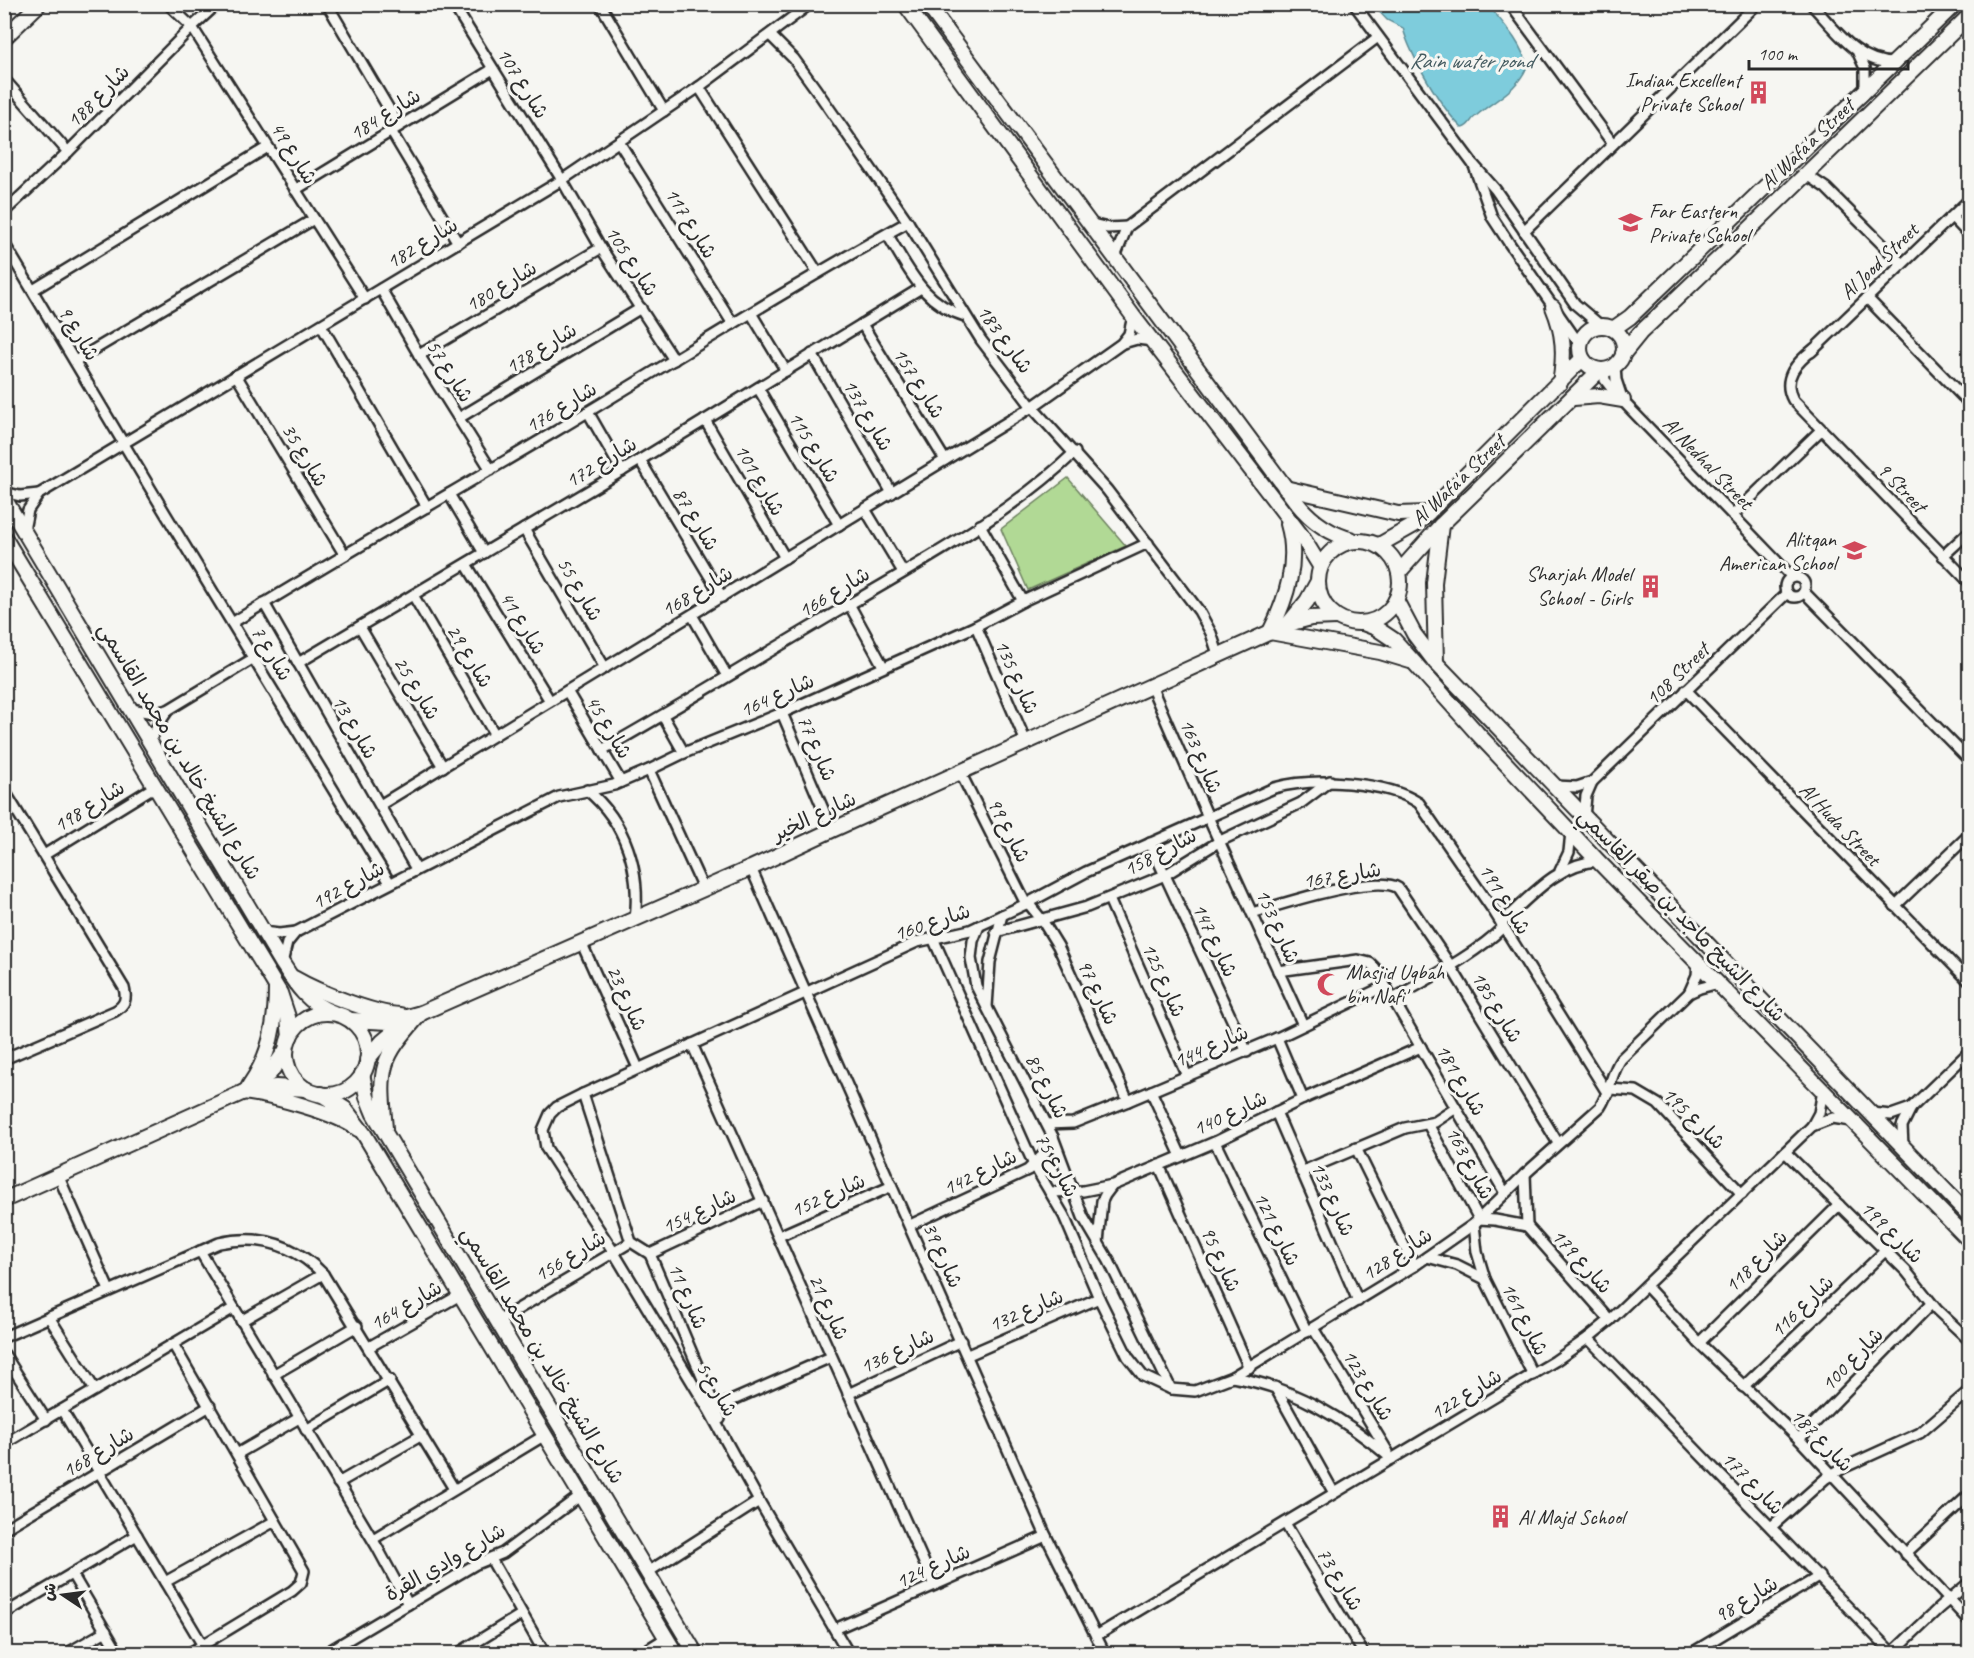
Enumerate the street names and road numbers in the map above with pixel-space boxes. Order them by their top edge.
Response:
street label: شارع 107 [489,43,555,124]
street label: شارع 188 [61,59,136,134]
street label: شارع 184 [345,82,426,148]
street label: Al Wafa'a Street [1755,91,1862,195]
street label: شارع 49 [263,117,323,190]
street label: شارع 117 [657,183,723,264]
street label: شارع 182 [381,212,464,276]
street label: Al Jood Street [1834,216,1925,305]
street label: شارع 105 [598,221,664,302]
street label: شارع 180 [460,255,543,319]
street label: شارع 183 [970,299,1039,380]
street label: شارع 9 [51,301,106,366]
street label: شارع 178 [500,317,583,381]
street label: شارع 57 [419,335,479,408]
street label: شارع 157 [885,343,951,424]
street label: شارع 137 [835,374,899,457]
street label: شارع 176 [520,376,603,440]
street label: شارع 115 [781,406,845,489]
street label: Al Nedhal Street [1657,411,1760,516]
street label: شارع 35 [274,419,334,492]
street label: Al Wafa'a Street [1406,427,1513,531]
street label: شارع 172 [560,431,643,495]
street label: شارع 101 [727,439,791,522]
street label: 9 Street [1872,456,1934,520]
street label: شارع 87 [665,483,725,556]
street label: شارع 55 [550,552,609,627]
street label: شارع 168 [656,560,739,624]
street label: شارع 166 [793,561,876,625]
street label: شارع 41 [492,587,552,660]
street label: شارع الشيخ خالد بن محمد القاسمي [88,618,267,888]
street label: شارع 29 [439,620,499,693]
street label: شارع 7 [244,621,299,686]
street label: 108 Street [1639,635,1717,711]
street label: شارع 135 [987,636,1045,719]
street label: شارع 25 [386,652,446,725]
street label: شارع 164 [736,667,819,725]
street label: شارع 13 [325,690,384,765]
street label: شارع 45 [578,691,638,764]
street label: شارع 77 [790,711,843,786]
street label: شارع 163 [1172,715,1228,798]
street label: شارع 198 [49,774,130,840]
street label: Al Huda Street [1794,777,1888,873]
street label: شارع الخير [766,785,861,849]
street label: شارع 99 [980,793,1036,868]
street label: شارع الشيخ ماجد بن صقر القاسمي [1568,803,1791,1032]
street label: شارع 158 [1119,822,1202,884]
street label: شارع 192 [307,855,390,917]
street label: شارع 167 [1301,856,1383,896]
street label: شارع 191 [1471,859,1537,940]
street label: شارع 153 [1248,885,1306,968]
street label: شارع 160 [890,897,974,948]
street label: شارع 147 [1185,899,1243,982]
street label: شارع 125 [1134,939,1192,1022]
street label: شارع 97 [1070,955,1124,1030]
street label: شارع 23 [599,961,653,1036]
street label: شارع 185 [1464,966,1528,1049]
street label: شارع 144 [1170,1019,1253,1075]
street label: شارع 181 [1428,1039,1492,1122]
street label: شارع 85 [1018,1049,1074,1124]
street label: شارع 195 [1656,1081,1731,1156]
street label: شارع 140 [1189,1085,1272,1143]
street label: شارع 163 [1438,1122,1500,1205]
street label: شارع 75 [1027,1128,1085,1203]
street label: شارع 142 [939,1143,1022,1203]
street label: شارع 133 [1303,1158,1361,1241]
street label: شارع 152 [787,1167,870,1225]
street label: شارع 154 [658,1183,741,1241]
street label: شارع 121 [1246,1188,1306,1271]
street label: شارع 199 [1854,1195,1929,1270]
street label: شارع 39 [915,1218,969,1293]
street label: شارع الشيخ خالد بن محمد القاسمي [451,1222,630,1492]
street label: شارع 95 [1193,1222,1247,1297]
street label: شارع 128 [1357,1222,1438,1288]
street label: شارع 179 [1544,1223,1618,1300]
street label: شارع 118 [1719,1224,1794,1299]
street label: شارع 156 [529,1225,612,1289]
street label: شارع 11 [661,1259,714,1334]
street label: شارع 116 [1765,1269,1841,1344]
street label: شارع 21 [801,1270,855,1345]
street label: شارع 164 [365,1274,448,1338]
street label: شارع 161 [1494,1278,1554,1361]
street label: شارع 132 [985,1283,1068,1339]
street label: شارع 100 [1815,1322,1890,1398]
street label: شارع 136 [856,1323,939,1381]
street label: شارع 123 [1335,1344,1399,1427]
street label: شارع 5 [689,1357,744,1422]
street label: شارع 122 [1425,1363,1508,1427]
street label: شارع 187 [1784,1403,1859,1479]
street label: شارع 168 [57,1421,140,1485]
street label: شارع 177 [1715,1446,1790,1522]
street label: شارع وادي القرة [380,1517,511,1609]
street label: شارع 124 [892,1538,975,1596]
street label: شارع 73 [1309,1543,1369,1616]
street label: شارع 98 [1710,1570,1783,1630]

